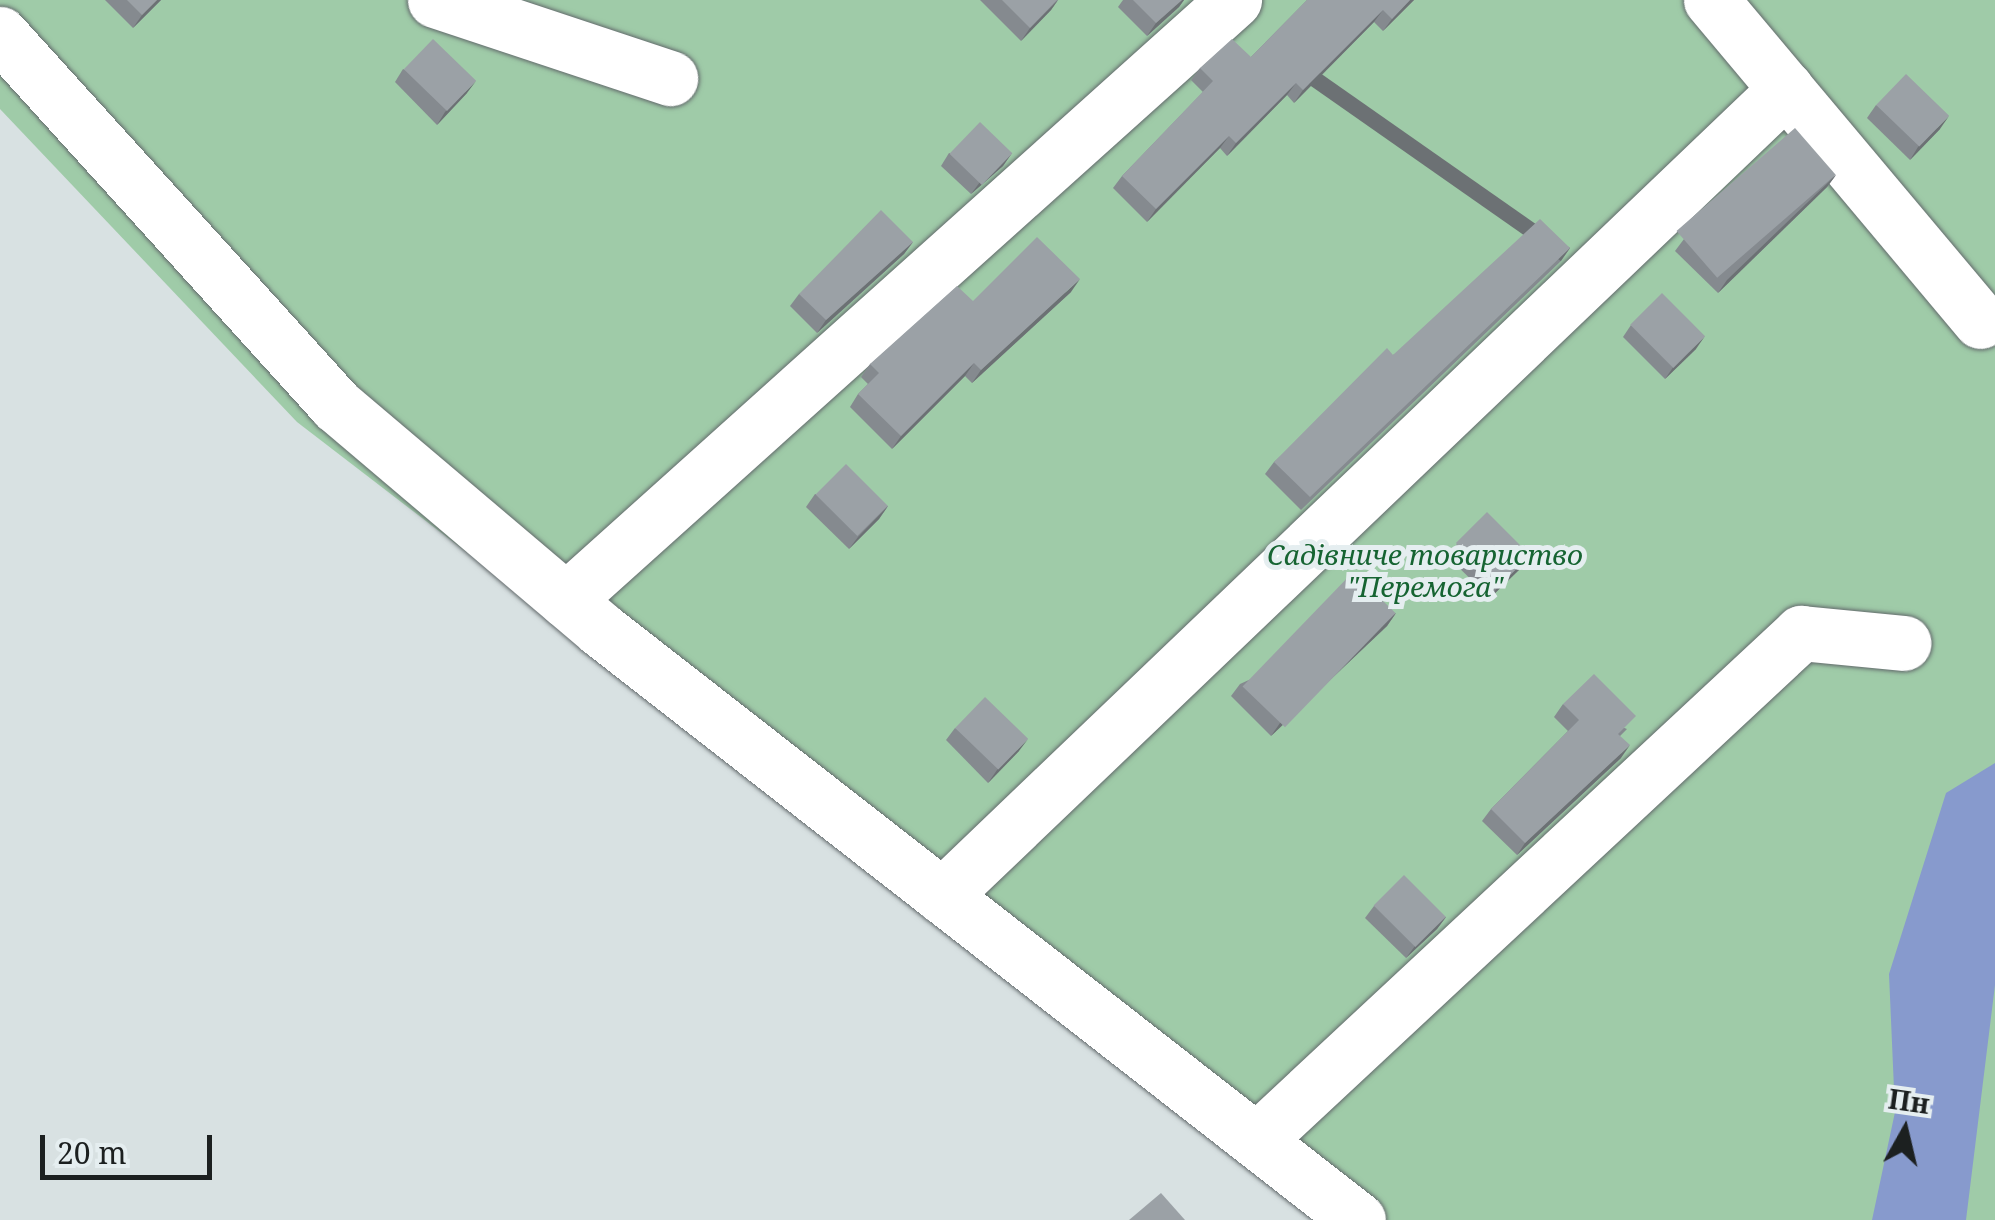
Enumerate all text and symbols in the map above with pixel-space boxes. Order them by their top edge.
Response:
park label: Садівниче товариство "Перемога" [1267,537,1583,603]
text: Пн [1886,1079,1932,1122]
north arrow [1855,1080,1955,1180]
scale bar [45,1115,218,1177]
text: 20 m [57,1132,127,1173]

